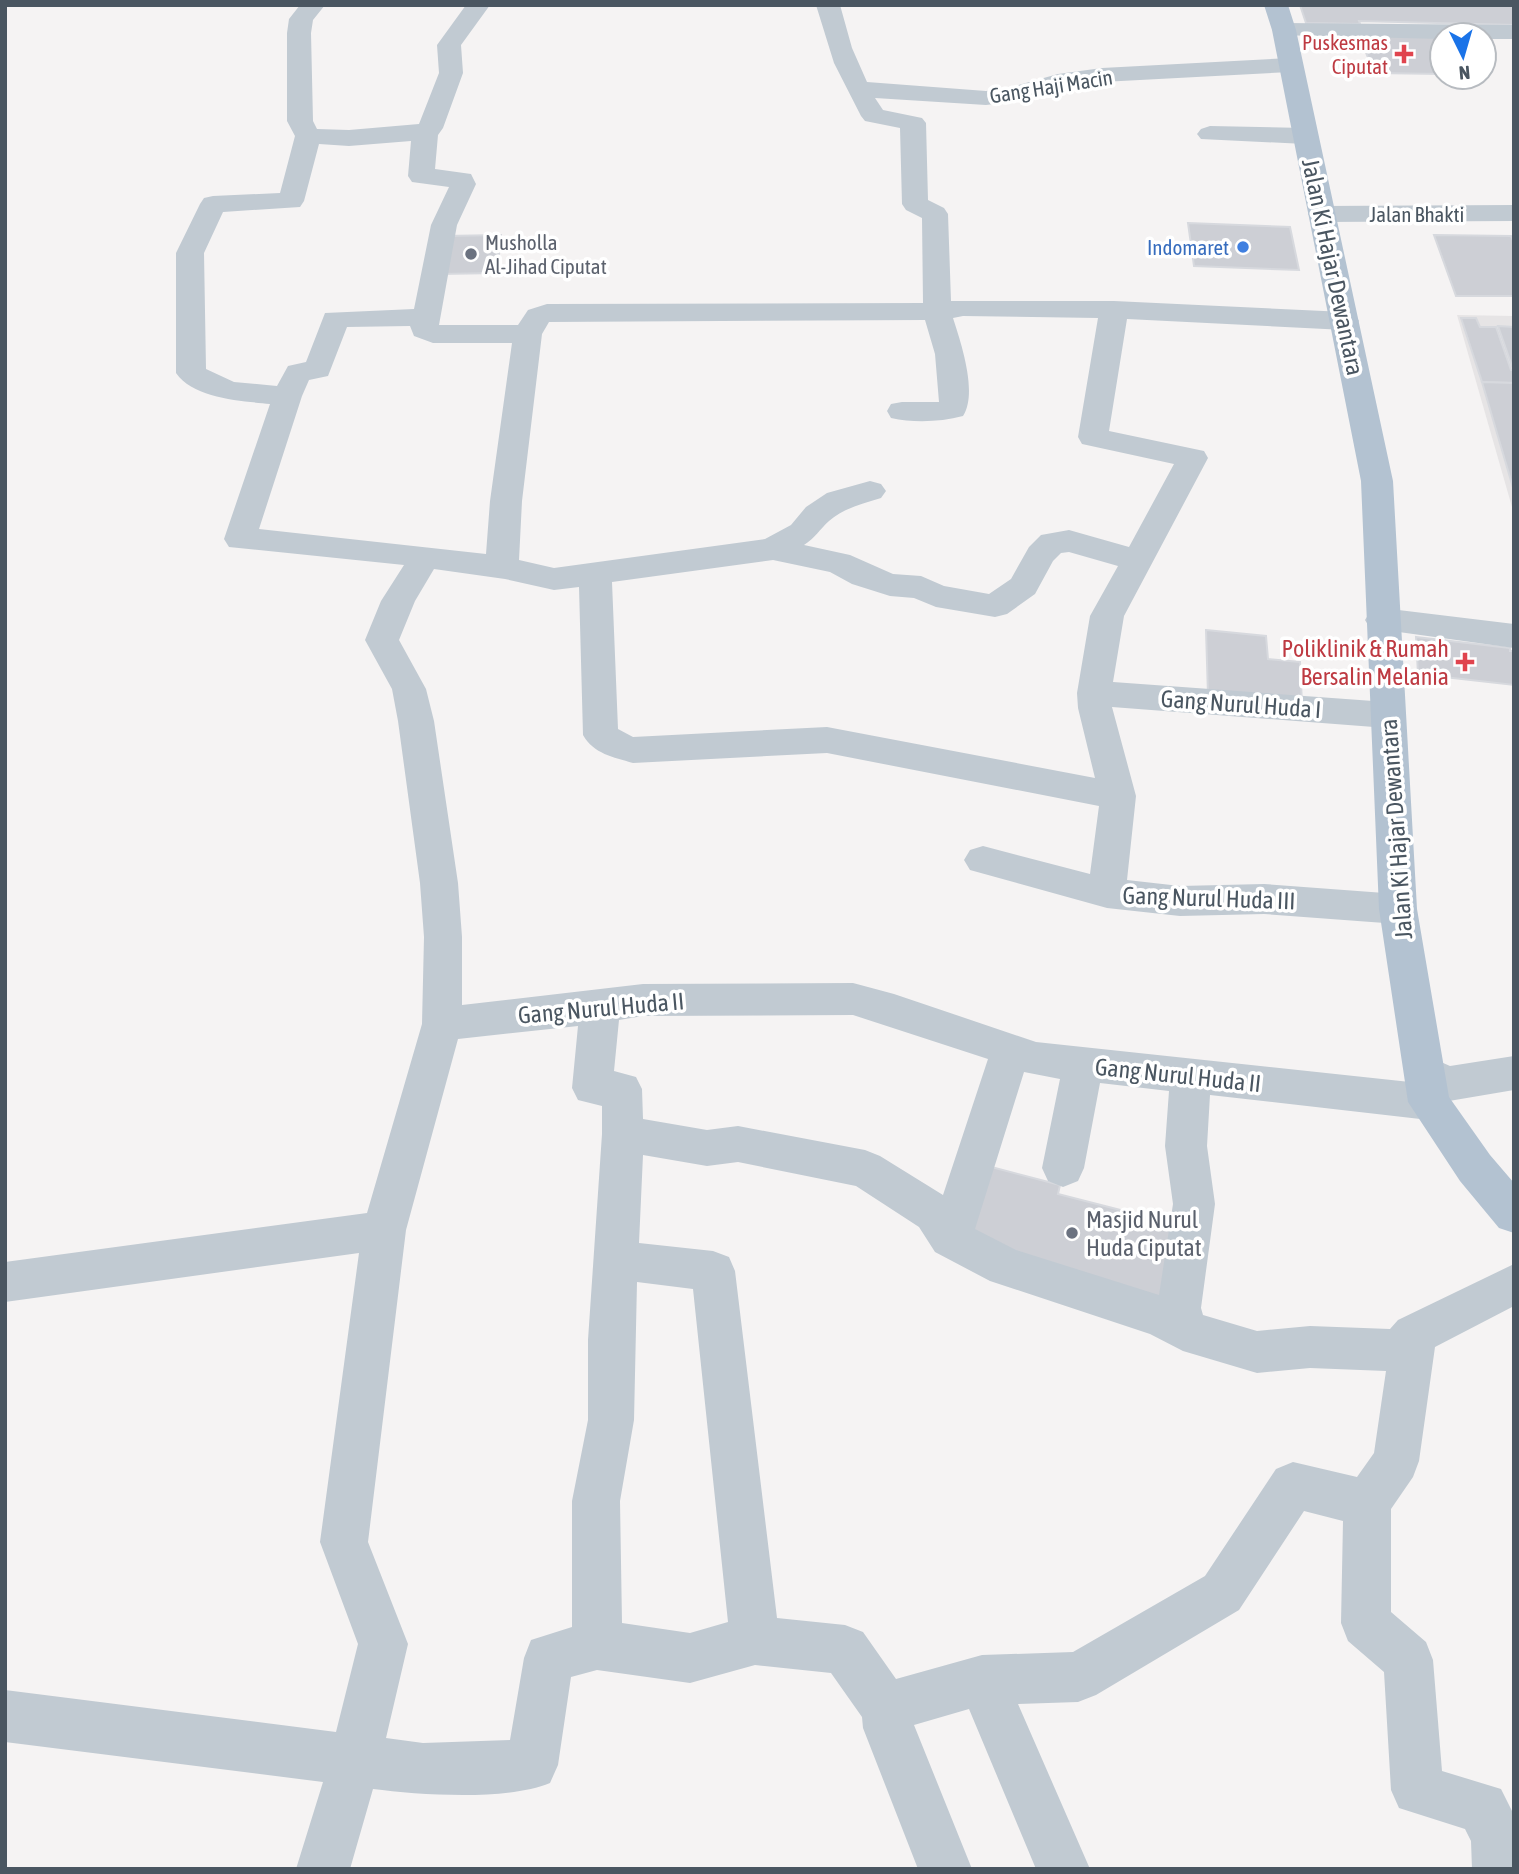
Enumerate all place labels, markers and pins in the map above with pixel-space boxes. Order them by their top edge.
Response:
place label: Puskesmas Ciputat [1302,30,1388,78]
marker: Puskesmas Ciputat [1394,44,1414,64]
place label: Musholla Al-Jihad Ciputat [485,230,607,278]
place label: Indomaret [1147,235,1229,259]
marker: Indomaret [1235,239,1251,255]
marker: Musholla Al-Jihad Ciputat [463,246,479,262]
place label: Poliklinik & Rumah Bersalin Melania [1281,635,1449,690]
marker: Poliklinik & Rumah Bersalin Melania [1455,652,1475,672]
place label: Masjid Nurul Huda Ciputat [1086,1206,1202,1261]
marker: Masjid Nurul Huda Ciputat [1064,1225,1080,1241]

